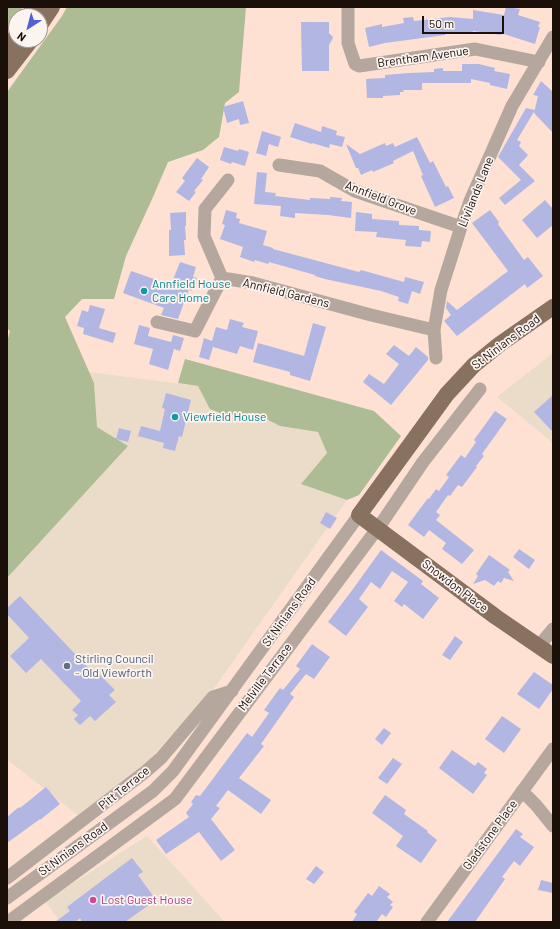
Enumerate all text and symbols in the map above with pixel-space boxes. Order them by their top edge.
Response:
north arrow [8,8,48,48]
scale bar [424,8,506,34]
text: 50 m [429,16,454,30]
text: N [14,30,28,45]
street label: Brentham Avenue [376,43,470,71]
street label: Livilands Lane [455,155,497,229]
street label: Annfield Grove [343,178,419,218]
street label: Annfield Gardens [241,275,331,311]
place label: Annfield House Care Home [152,277,231,305]
marker: Annfield House Care Home [139,286,149,296]
street label: St Ninians Road [469,312,543,372]
place label: Viewfield House [183,410,266,424]
marker: Viewfield House [170,412,180,422]
street label: Snowdon Place [419,557,491,615]
street label: St Ninians Road [259,575,319,649]
street label: Melville Terrace [235,640,295,714]
place label: Stirling Council - Old Viewforth [75,652,154,680]
marker: Stirling Council - Old Viewforth [62,661,72,671]
street label: Pitt Terrace [96,763,152,813]
street label: Gladstone Place [460,797,520,873]
street label: St Ninians Road [36,819,110,879]
place label: Lost Guest House [101,893,192,907]
marker: Lost Guest House [88,895,98,905]

